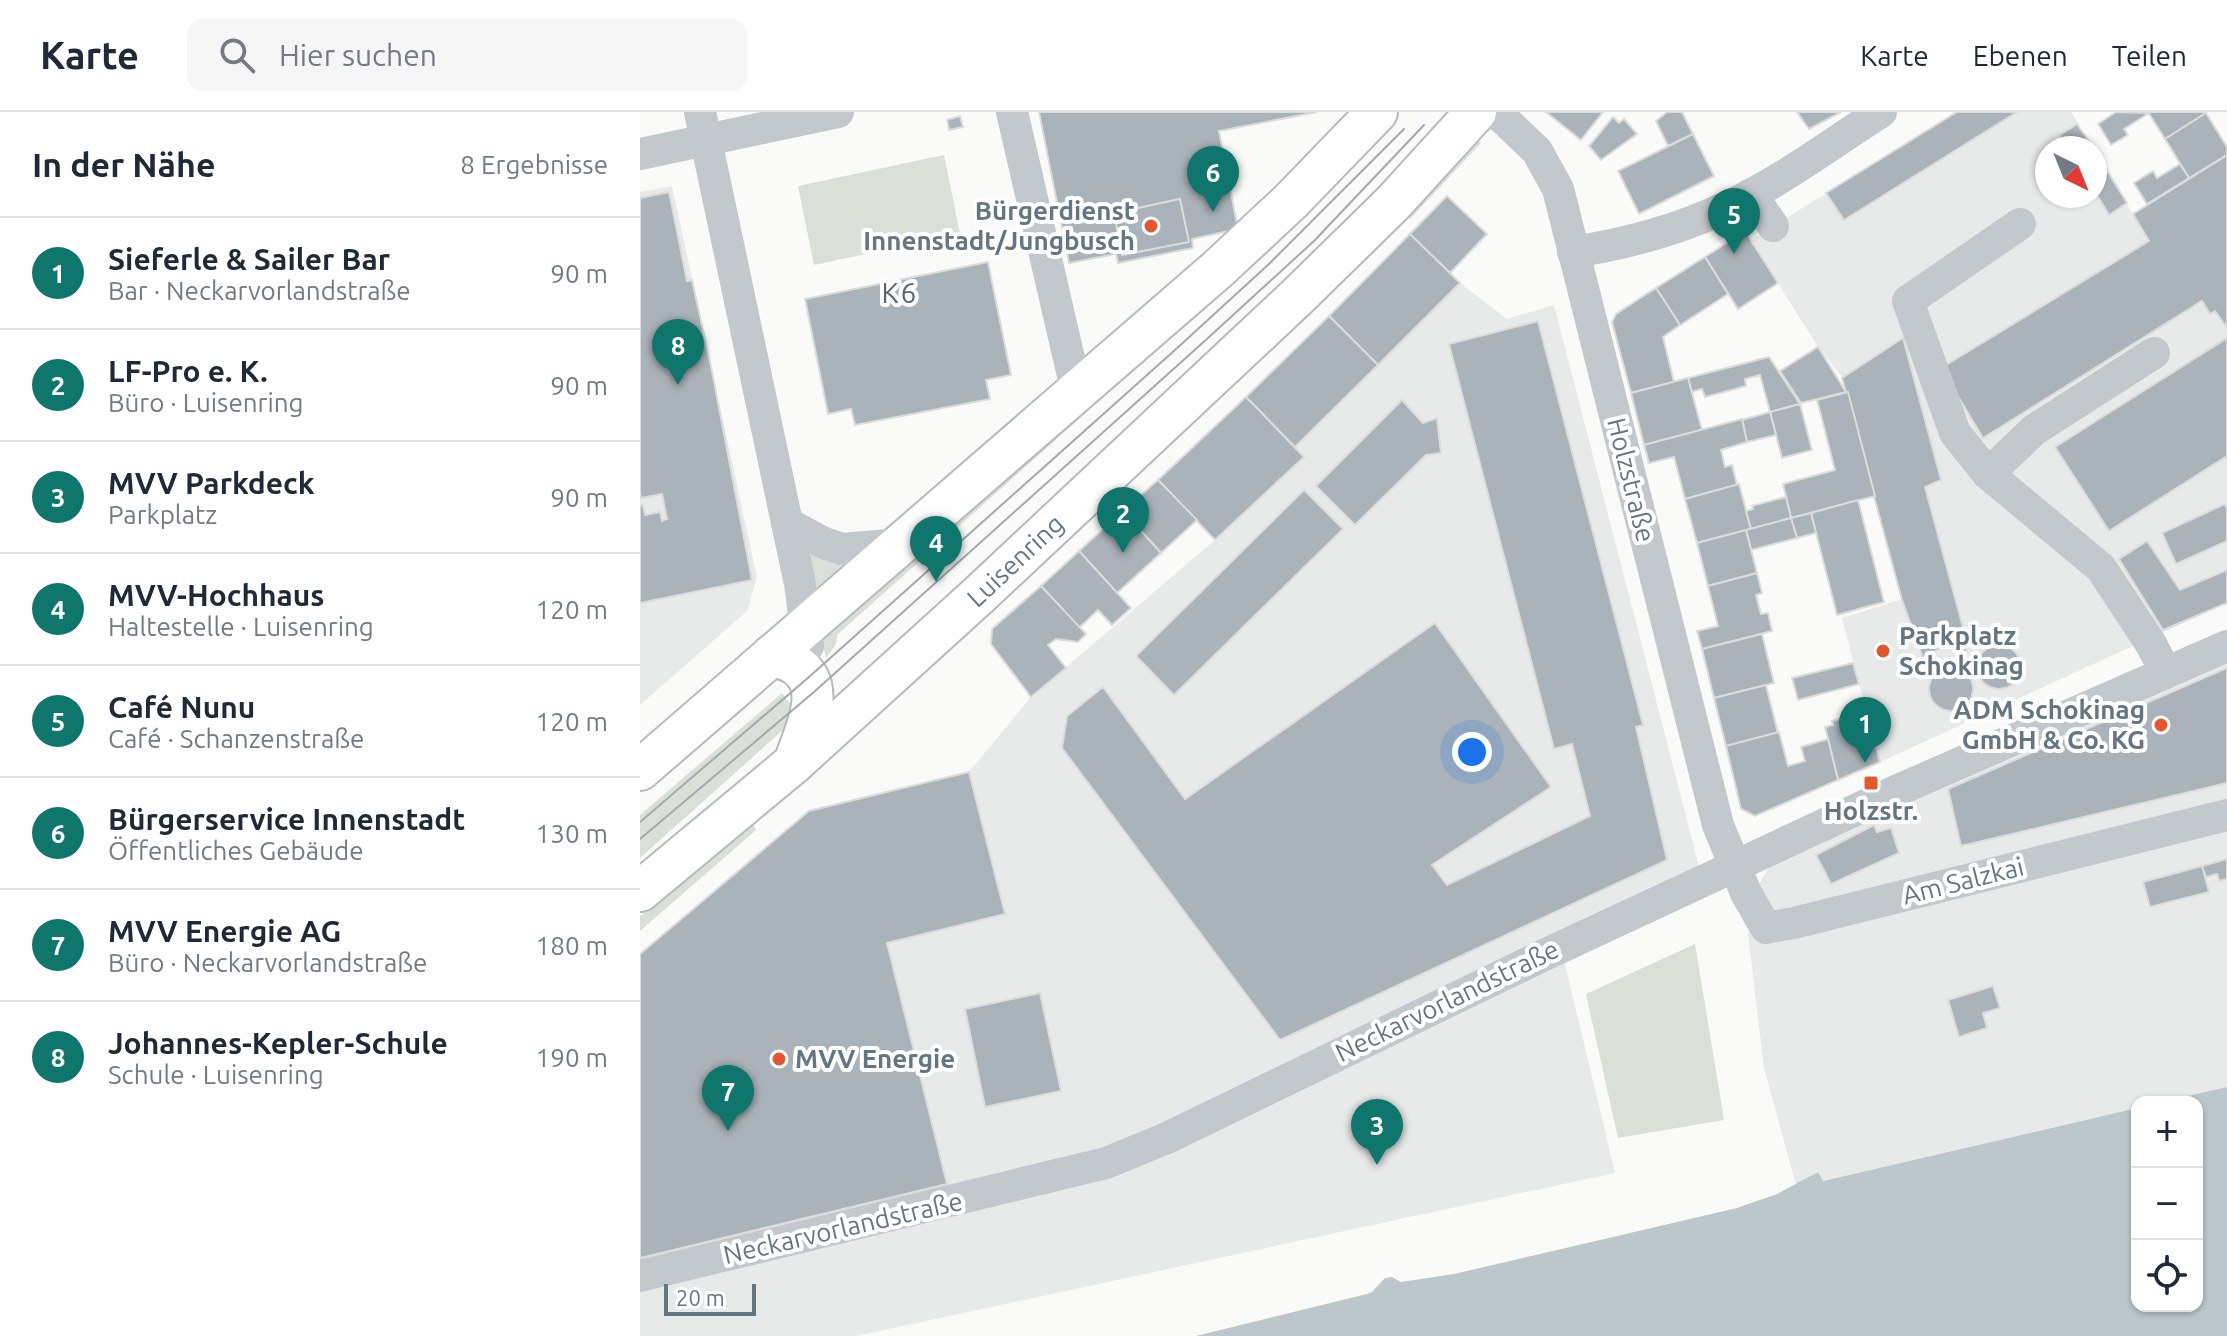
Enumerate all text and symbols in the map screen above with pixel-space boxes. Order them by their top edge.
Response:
search box [187,19,747,91]
icon: search [215,33,259,77]
text: Karte [40,34,139,76]
text: Hier suchen [279,38,437,72]
text: Karte [1860,40,1929,71]
text: Ebenen [1973,40,2068,71]
text: Teilen [2112,40,2187,71]
north arrow [2035,136,2107,208]
text: In der Nähe [32,145,215,183]
pin: 6 [1187,146,1239,212]
text: 8 Ergebnisse [460,150,608,179]
pin: 5 [1708,188,1760,254]
place label: Bürgerdienst Innenstadt/Jungbusch [863,196,1135,255]
marker: Bürgerdienst Innenstadt/Jungbusch [1142,217,1160,235]
text: Sieferle & Sailer Bar [108,242,390,276]
text: 1 [51,259,65,288]
text: 90 m [550,259,608,288]
text: Bar · Neckarvorlandstraße [108,276,411,305]
district label: K6 [882,277,918,308]
pin: 8 [652,319,704,385]
text: LF-Pro e. K. [108,354,268,388]
text: 2 [51,371,65,400]
text: 90 m [550,371,608,400]
text: Büro · Luisenring [108,388,304,417]
street label: Holzstraße [1602,415,1661,545]
text: MVV Parkdeck [108,466,315,500]
text: 3 [51,483,65,512]
text: 90 m [550,483,608,512]
pin: 2 [1097,487,1149,553]
text: Parkplatz [108,500,217,529]
street label: Luisenring [961,509,1069,613]
pin: 4 [910,516,962,582]
text: MVV-Hochhaus [108,578,325,612]
text: 4 [51,595,65,624]
text: 120 m [536,595,608,624]
text: Haltestelle · Luisenring [108,612,374,641]
place label: Parkplatz Schokinag [1899,621,2024,680]
marker: Parkplatz Schokinag [1874,642,1892,660]
text: Café Nunu [108,690,255,724]
place label: ADM Schokinag GmbH & Co. KG [1954,695,2145,754]
pin: 1 [1839,697,1891,763]
text: 5 [51,707,65,736]
text: 120 m [536,707,608,736]
marker: ADM Schokinag GmbH & Co. KG [2152,716,2170,734]
text: Café · Schanzenstraße [108,724,364,753]
your location [1452,732,1492,772]
marker: Holzstr. [1862,774,1880,792]
place label: Holzstr. [1824,796,1918,825]
text: Bürgerservice Innenstadt [108,802,465,836]
text: 6 [51,819,65,848]
text: 130 m [536,819,608,848]
text: Öffentliches Gebäude [108,836,364,865]
street label: Am Salzkai [1899,851,2027,910]
text: MVV Energie AG [108,914,341,948]
text: 7 [51,931,65,960]
text: 180 m [536,931,608,960]
street label: Neckarvorlandstraße [1330,934,1563,1067]
text: Büro · Neckarvorlandstraße [108,948,427,977]
text: Johannes-Kepler-Schule [108,1026,448,1060]
text: 8 [51,1043,65,1072]
text: 190 m [536,1043,608,1072]
place label: MVV Energie [795,1044,955,1073]
marker: MVV Energie [770,1050,788,1068]
text: Schule · Luisenring [108,1060,324,1089]
pin: 7 [702,1065,754,1131]
map controls [2131,1096,2203,1312]
button: + [2131,1096,2203,1168]
pin: 3 [1351,1099,1403,1165]
button: − [2131,1168,2203,1240]
street label: Neckarvorlandstraße [720,1186,965,1269]
button: locate [2131,1240,2203,1312]
scale bar [664,1280,756,1316]
text: 20 m [676,1285,725,1310]

